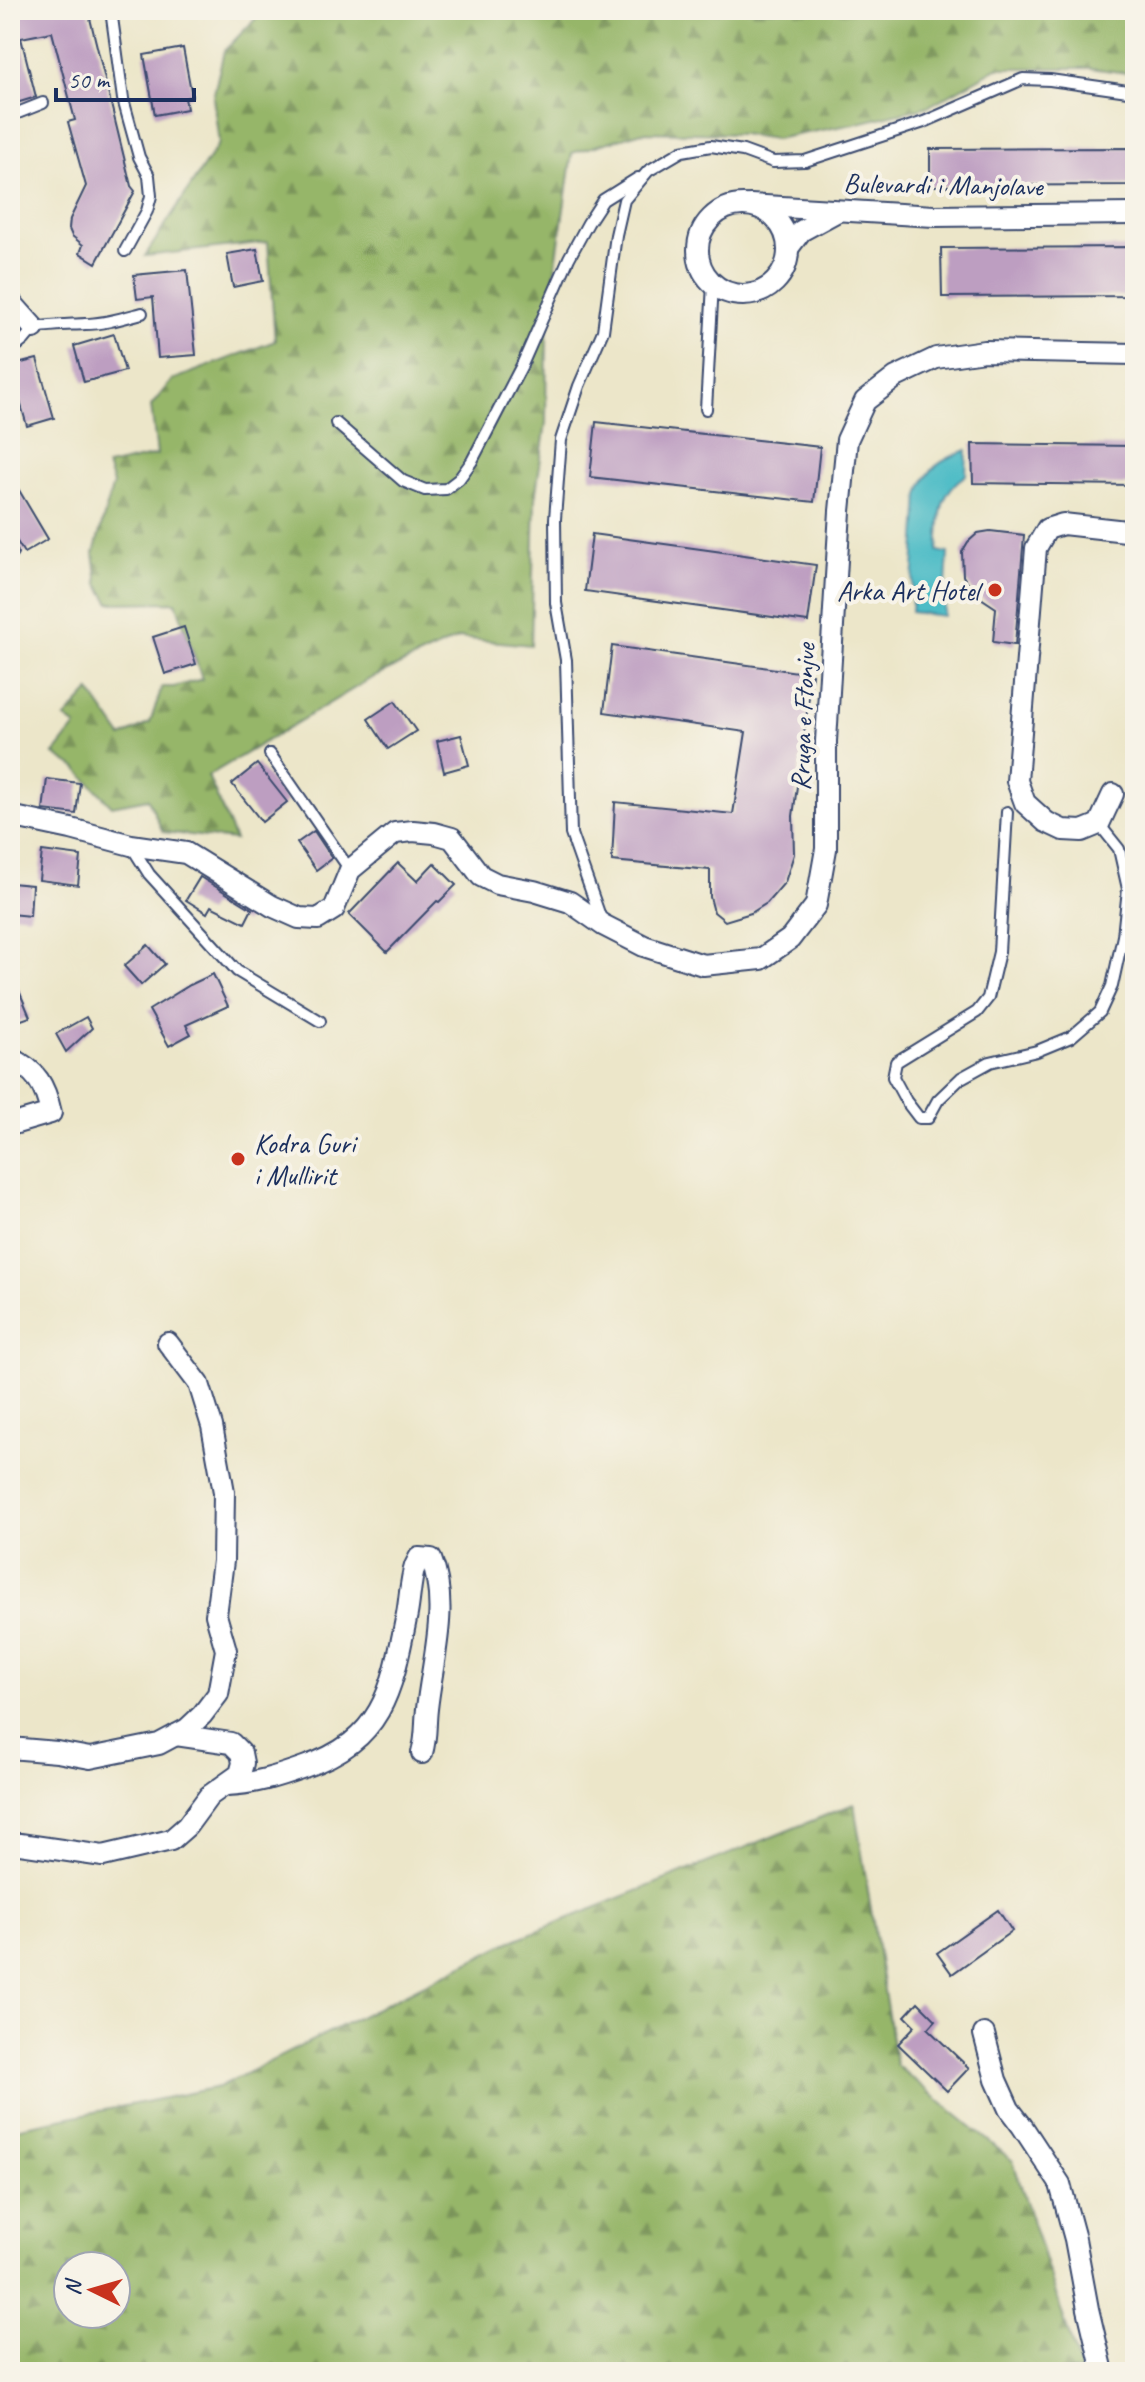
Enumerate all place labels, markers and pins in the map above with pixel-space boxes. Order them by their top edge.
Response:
place label: Arka Art Hotel [837,573,984,608]
marker: Arka Art Hotel [986,581,1004,599]
place label: Kodra Guri i Mullirit [254,1126,359,1193]
marker: Kodra Guri i Mullirit [229,1150,247,1168]

